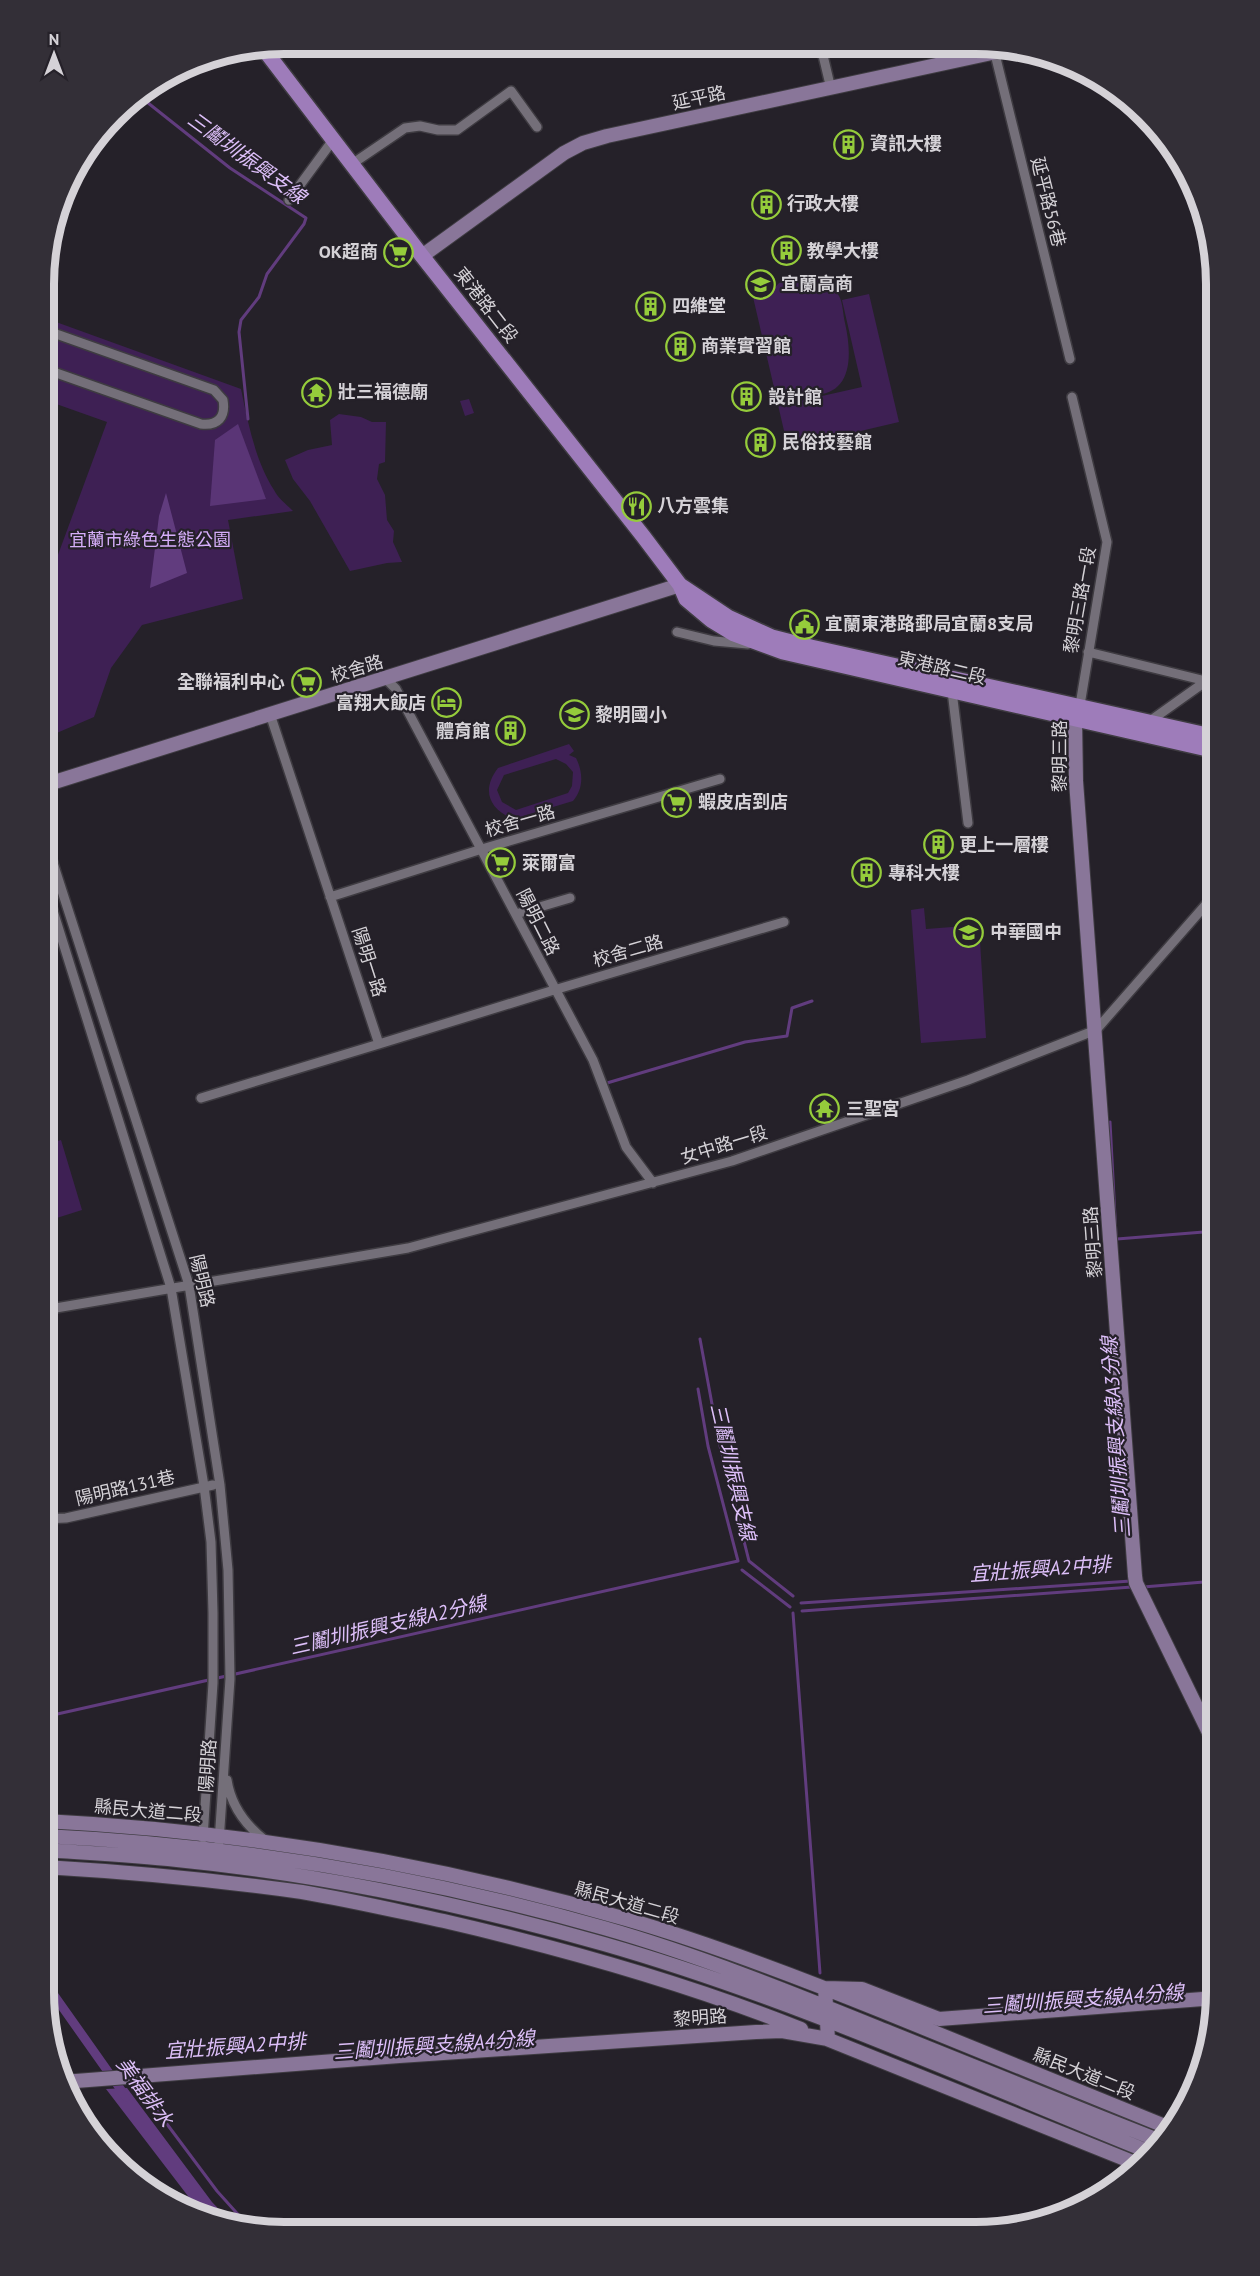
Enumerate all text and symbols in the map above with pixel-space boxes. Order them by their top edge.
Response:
north arrow [24,24,84,84]
text: N [49,29,59,49]
street label: 延平路 [670,81,728,114]
water label: 三鬮圳振興支線 [183,106,313,211]
building icon: 資訊大樓 [833,128,865,160]
place label: 資訊大樓 [870,132,942,155]
street label: 延平路56巷 [1026,155,1071,249]
building icon: 行政大樓 [750,188,782,220]
place label: 行政大樓 [787,192,859,215]
building icon: 教學大樓 [770,235,802,267]
supermarket icon: OK超商 [383,236,415,268]
place label: 教學大樓 [807,239,879,262]
place label: OK超商 [319,240,378,263]
street label: 東港路二段 [450,262,523,347]
school or university icon: 宜蘭高商 [744,268,776,300]
place label: 宜蘭高商 [781,272,853,295]
building icon: 四維堂 [635,290,667,322]
place label: 四維堂 [672,294,726,317]
building icon: 商業實習館 [664,330,696,362]
place label: 商業實習館 [701,334,791,357]
temple icon: 壯三福德廟 [301,376,333,408]
place label: 壯三福德廟 [338,380,428,403]
building icon: 設計館 [731,381,763,413]
place label: 設計館 [768,385,822,408]
building icon: 民俗技藝館 [745,426,777,458]
place label: 民俗技藝館 [782,430,872,453]
restaurant icon: 八方雲集 [620,490,652,522]
place label: 八方雲集 [657,494,729,517]
park label: 宜蘭市綠色生態公園 [69,528,231,551]
street label: 黎明三路一段 [1059,545,1100,655]
public building icon: 宜蘭東港路郵局宜蘭8支局 [788,608,820,640]
place label: 宜蘭東港路郵局宜蘭8支局 [825,612,1033,635]
street label: 東港路二段 [896,646,989,689]
street label: 校舍路 [328,650,386,687]
supermarket icon: 全聯福利中心 [290,666,322,698]
place label: 全聯福利中心 [177,670,285,693]
hotel icon: 富翔大飯店 [431,687,463,719]
place label: 富翔大飯店 [336,691,426,714]
school or university icon: 黎明國小 [558,699,590,731]
place label: 黎明國小 [595,703,667,726]
building icon: 體育館 [495,715,527,747]
place label: 體育館 [436,719,490,742]
street label: 黎明三路 [1048,720,1071,792]
supermarket icon: 蝦皮店到店 [661,786,693,818]
place label: 蝦皮店到店 [698,790,788,813]
street label: 校舍一路 [482,800,558,841]
building icon: 更上一層樓 [922,829,954,861]
place label: 更上一層樓 [959,833,1049,856]
supermarket icon: 萊爾富 [485,847,517,879]
place label: 萊爾富 [522,851,576,874]
building icon: 專科大樓 [851,857,883,889]
place label: 專科大樓 [888,861,960,884]
street label: 陽明二路 [512,884,565,959]
school or university icon: 中華國中 [953,916,985,948]
place label: 中華國中 [990,920,1062,943]
street label: 陽明一路 [347,924,392,1000]
street label: 校舍二路 [590,930,666,971]
temple icon: 三聖宮 [809,1093,841,1125]
place label: 三聖宮 [846,1097,900,1120]
street label: 女中路一段 [677,1120,770,1169]
street label: 黎明三路 [1079,1205,1106,1279]
street label: 陽明路 [185,1252,220,1310]
water label: 三鬮圳振興支線A3分線 [1096,1334,1136,1538]
water label: 三鬮圳振興支線 [705,1401,762,1545]
street label: 陽明路131巷 [73,1465,177,1510]
water label: 宜壯振興A2中排 [968,1551,1114,1587]
water label: 三鬮圳振興支線A2分線 [287,1589,491,1660]
street label: 陽明路 [194,1738,221,1794]
street label: 縣民大道二段 [93,1794,203,1827]
street label: 縣民大道二段 [572,1877,682,1928]
water label: 三鬮圳振興支線A4分線 [982,1979,1186,2019]
street label: 黎明路 [672,2004,728,2031]
water label: 三鬮圳振興支線A4分線 [333,2025,537,2065]
water label: 宜壯振興A2中排 [163,2028,309,2064]
street label: 縣民大道二段 [1030,2043,1139,2104]
water label: 美福排水 [111,2052,180,2133]

